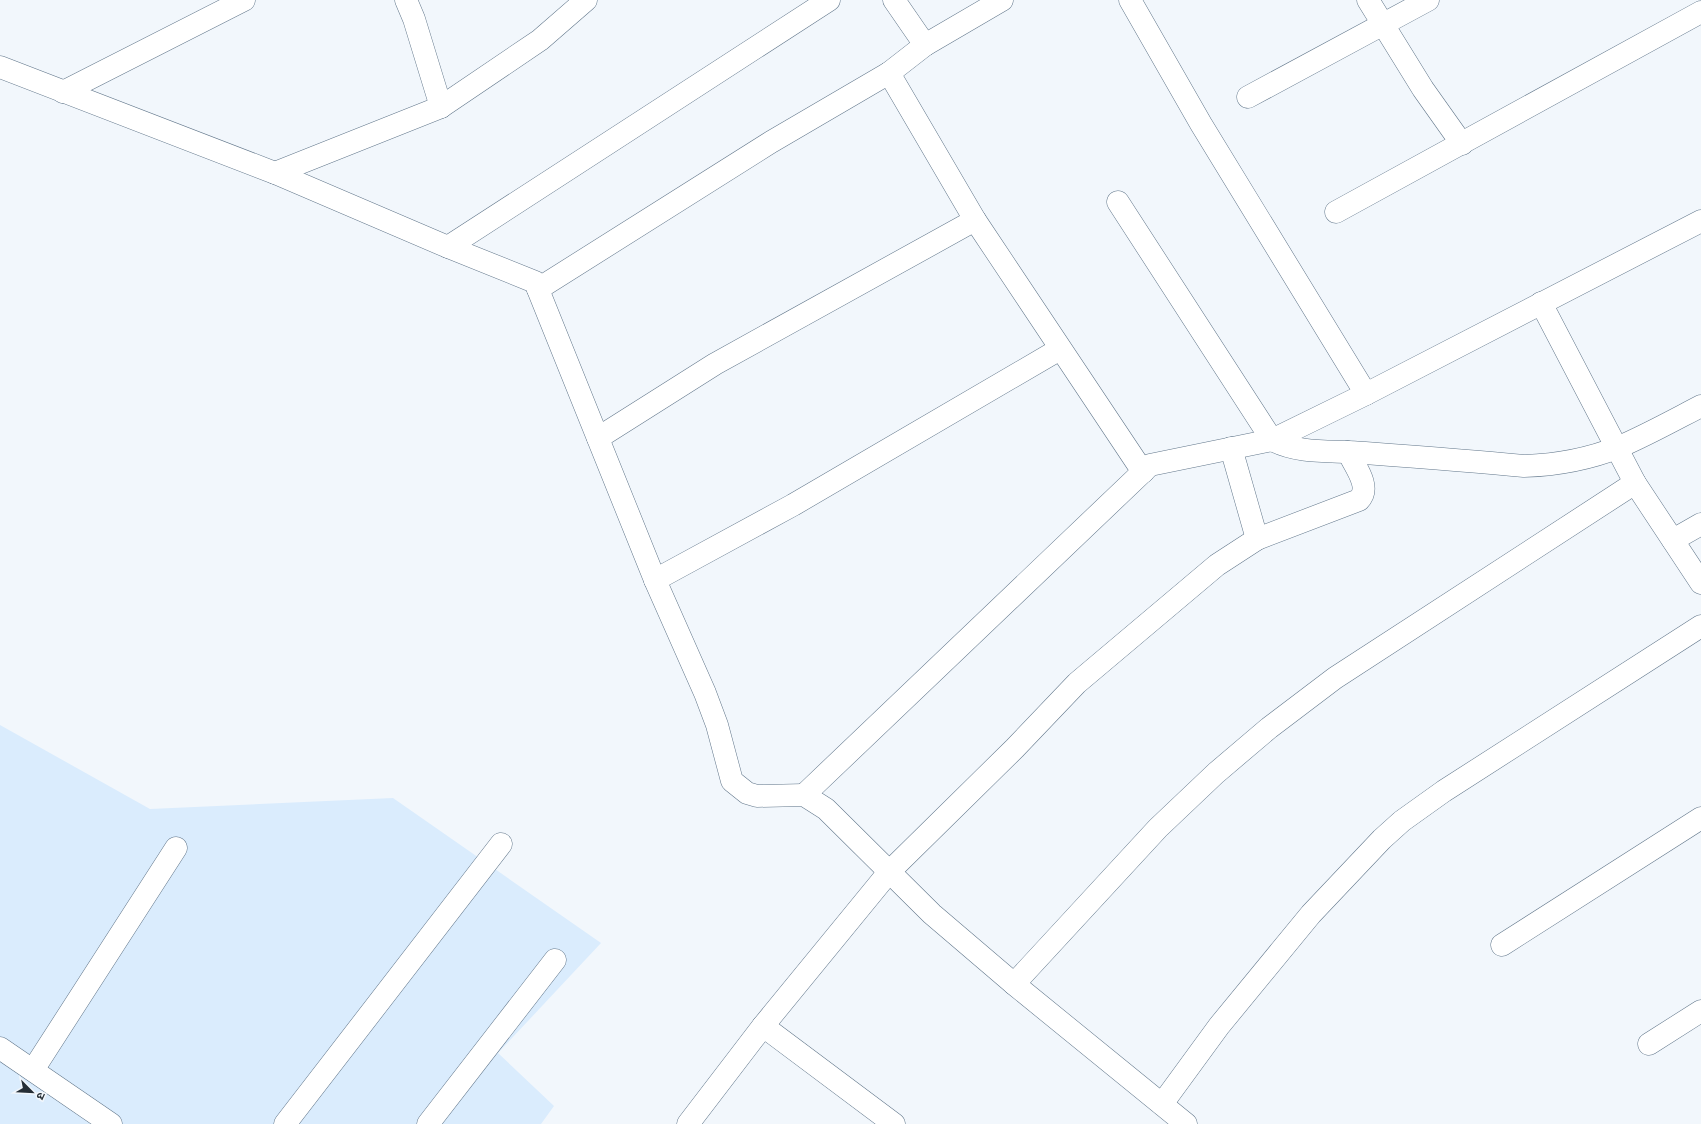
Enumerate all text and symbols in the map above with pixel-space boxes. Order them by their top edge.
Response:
north arrow [12,1072,52,1112]
text: उ [32,1090,50,1103]

